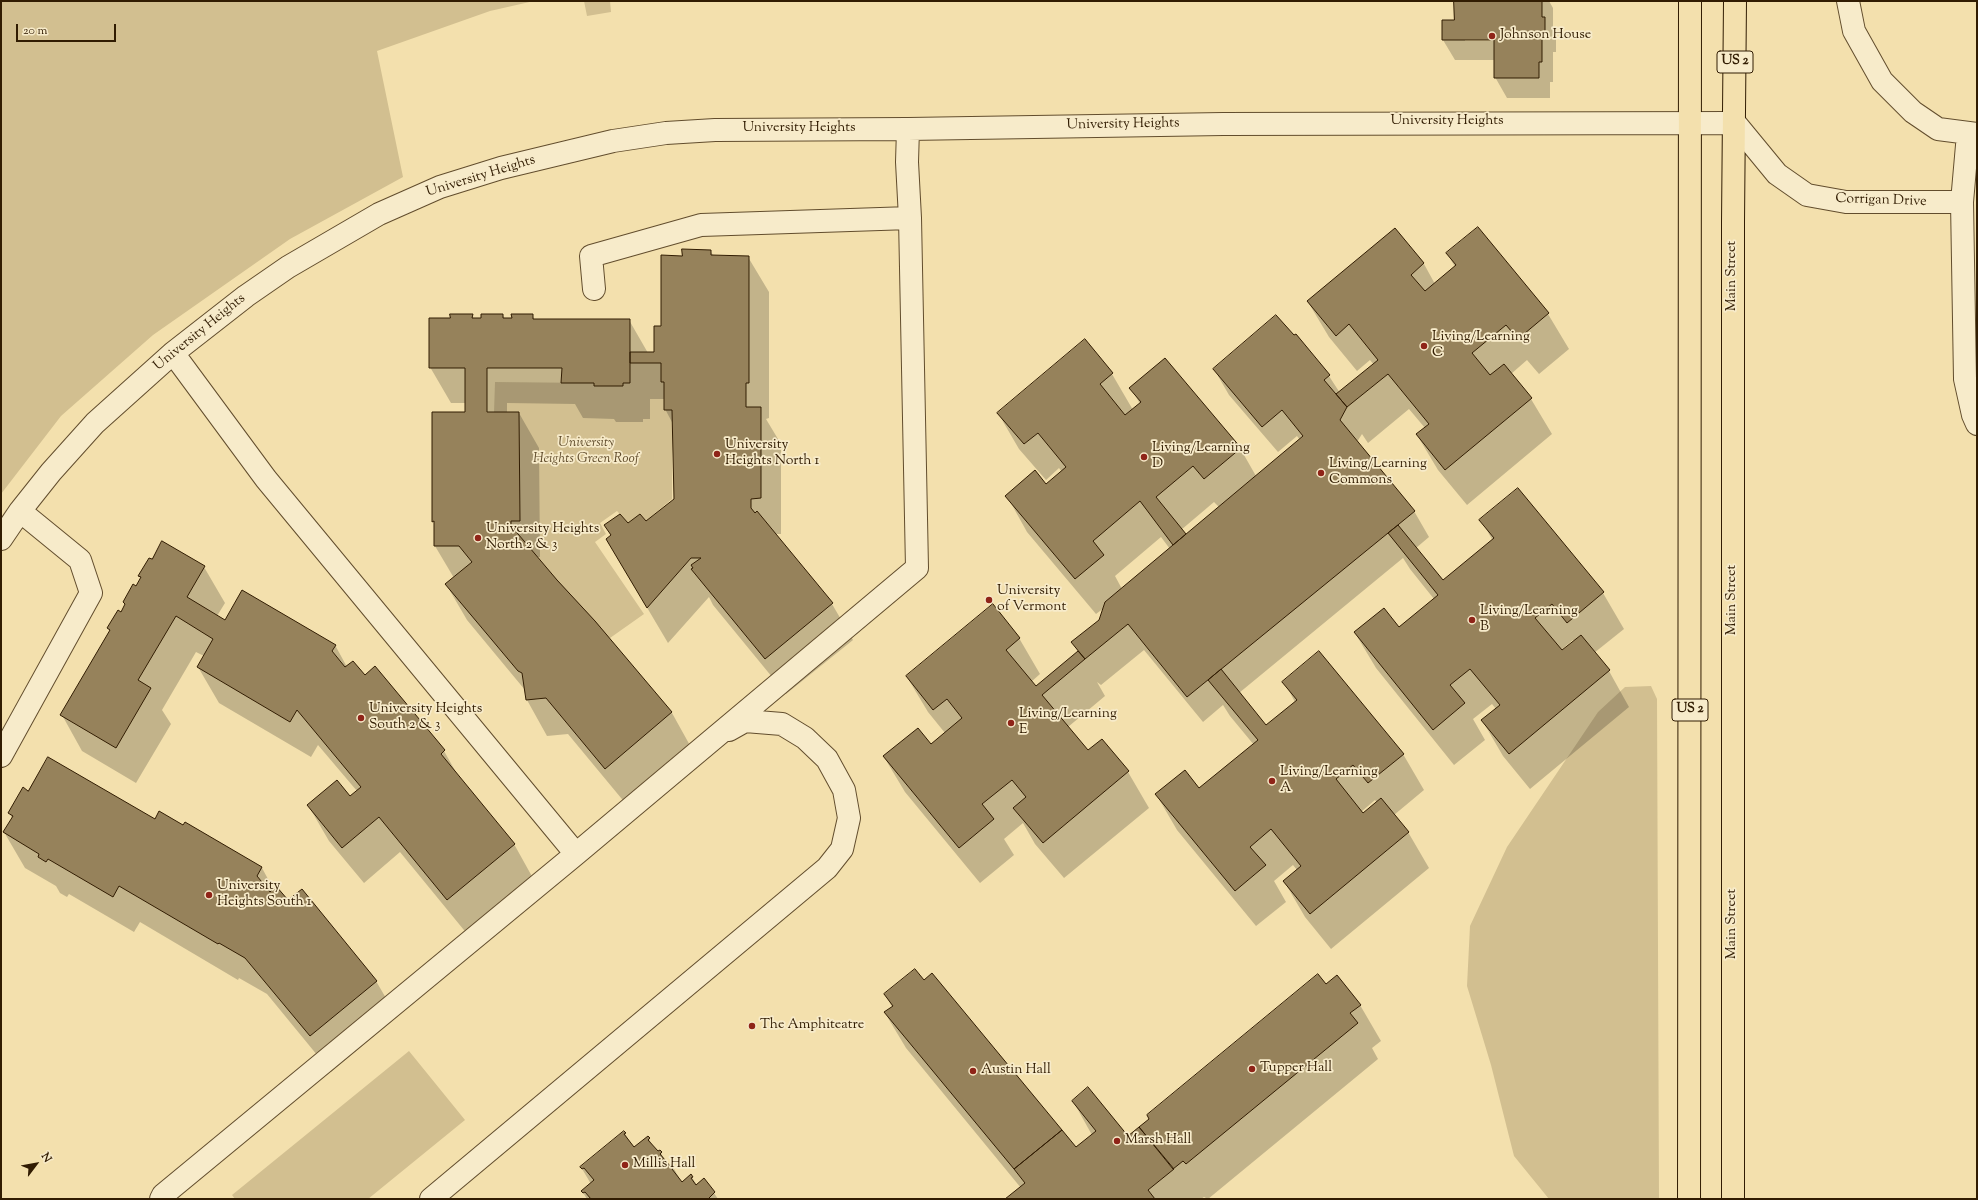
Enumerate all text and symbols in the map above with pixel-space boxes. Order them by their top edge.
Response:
scale bar [18,16,118,42]
text: 20 m [23,22,47,40]
place label: Johnson House [1500,28,1591,44]
marker: Johnson House [1487,31,1497,41]
road number: US 2 [1717,51,1753,73]
street label: University Heights [1390,114,1504,130]
street label: University Heights [1066,116,1180,134]
street label: University Heights [742,121,856,137]
street label: University Heights [424,152,538,202]
street label: Corrigan Drive [1835,191,1927,211]
street label: Main Street [1725,241,1741,311]
street label: University Heights [151,291,249,375]
place label: Living/Learning C [1432,330,1530,362]
marker: Living/Learning C [1419,341,1429,351]
park label: University Heights Green Roof [533,436,639,468]
place label: University Heights North 1 [725,438,819,470]
place label: Living/Learning D [1152,441,1250,474]
marker: University Heights North 1 [712,449,722,459]
marker: Living/Learning D [1139,452,1149,462]
place label: Living/Learning Commons [1329,457,1427,490]
marker: Living/Learning Commons [1316,468,1326,478]
place label: University Heights North 2 & 3 [486,522,599,554]
marker: University Heights North 2 & 3 [473,533,483,543]
street label: Main Street [1725,565,1741,635]
place label: University of Vermont [997,584,1066,616]
marker: University of Vermont [984,595,994,605]
place label: Living/Learning B [1480,604,1578,636]
marker: Living/Learning B [1467,615,1477,625]
road number: US 2 [1672,699,1708,721]
place label: University Heights South 2 & 3 [369,702,482,734]
place label: Living/Learning E [1019,707,1117,740]
marker: University Heights South 2 & 3 [356,713,366,723]
marker: Living/Learning E [1006,718,1016,728]
place label: Living/Learning A [1280,765,1378,798]
marker: Living/Learning A [1267,776,1277,786]
place label: University Heights South 1 [217,879,311,912]
street label: Main Street [1725,889,1741,959]
marker: University Heights South 1 [204,890,214,900]
place label: The Amphiteatre [760,1018,864,1034]
marker: The Amphiteatre [747,1021,757,1031]
place label: Tupper Hall [1260,1061,1332,1077]
place label: Austin Hall [981,1063,1051,1079]
marker: Tupper Hall [1247,1064,1257,1074]
marker: Austin Hall [968,1066,978,1076]
place label: Marsh Hall [1125,1133,1191,1149]
marker: Marsh Hall [1112,1136,1122,1146]
north arrow [16,1144,56,1184]
text: N [37,1150,55,1166]
place label: Millis Hall [633,1157,695,1173]
marker: Millis Hall [620,1160,630,1170]

